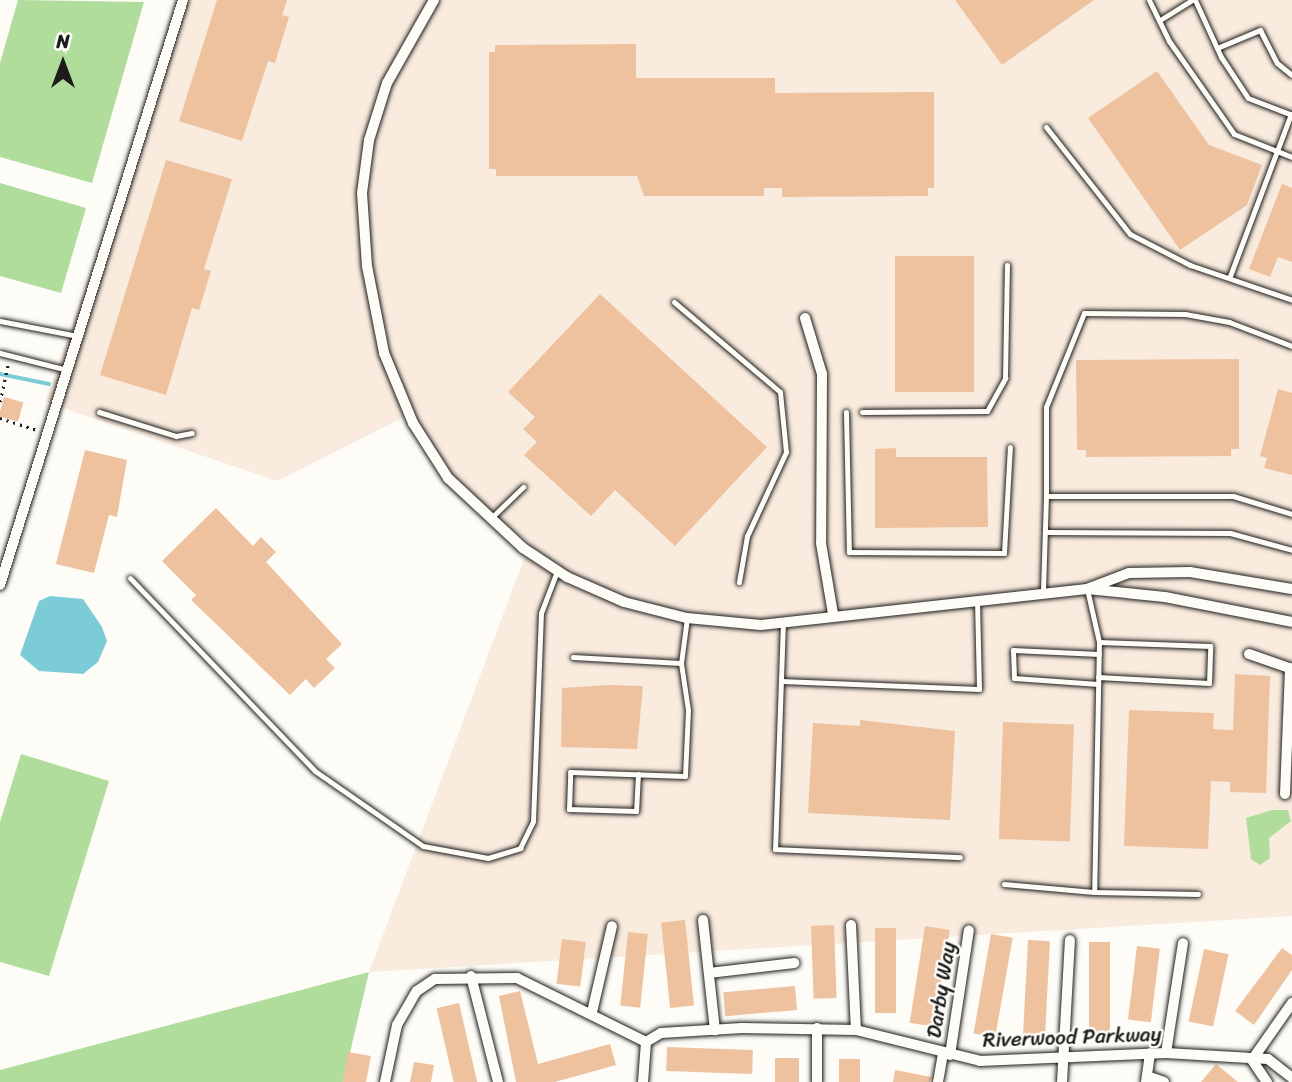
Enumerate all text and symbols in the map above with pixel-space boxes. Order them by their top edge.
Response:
text: N [56,25,70,58]
north arrow [28,28,98,98]
street label: Darby Way [921,940,961,1040]
street label: Riverwood Parkway [982,1021,1162,1053]

